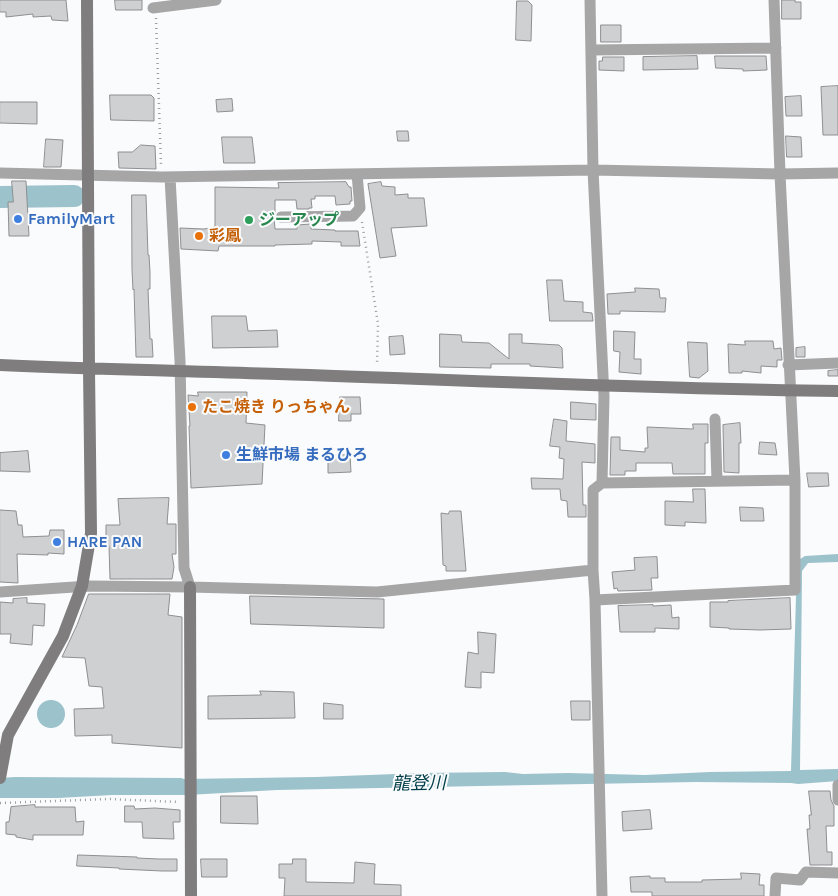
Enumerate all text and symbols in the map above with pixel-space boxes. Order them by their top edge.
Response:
place label: FamilyMart [28,209,115,229]
place label: ジーアップ [259,210,339,230]
marker: FamilyMart [12,213,24,225]
marker: ジーアップ [243,214,255,226]
place label: 彩鳳 [209,226,241,246]
marker: 彩鳳 [193,230,205,242]
place label: たこ焼き りっちゃん [202,397,350,417]
marker: たこ焼き りっちゃん [186,401,198,413]
place label: 生鮮市場 まるひろ [236,445,368,465]
marker: 生鮮市場 まるひろ [220,449,232,461]
place label: HARE PAN [67,532,142,552]
marker: HARE PAN [51,536,63,548]
water label: 龍登川 [392,773,446,795]

